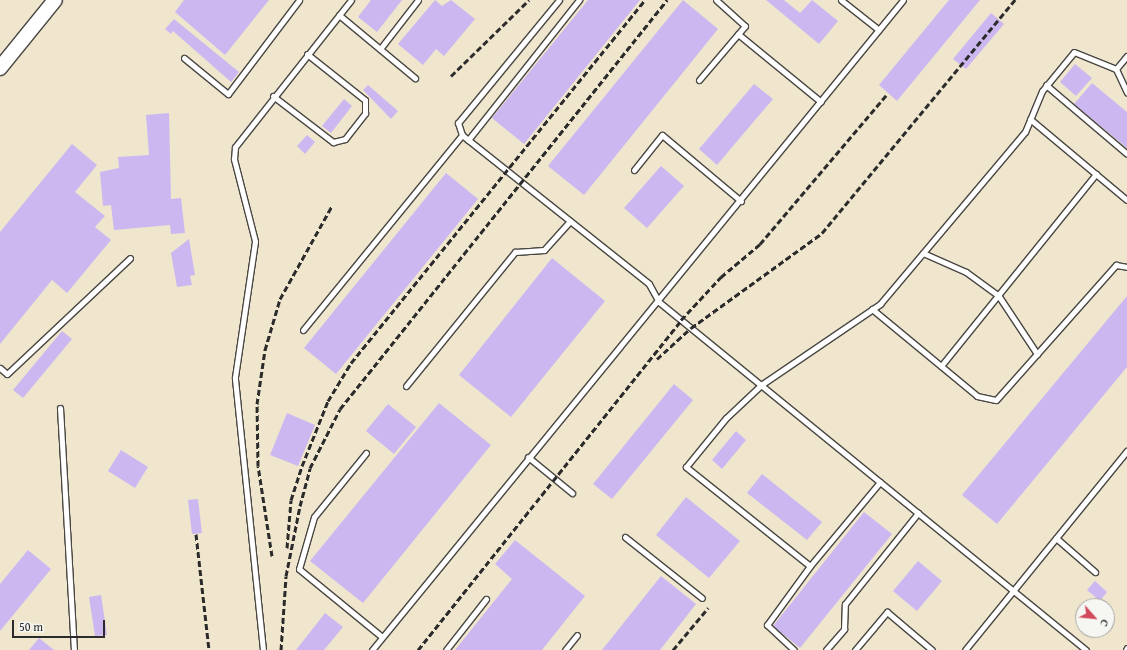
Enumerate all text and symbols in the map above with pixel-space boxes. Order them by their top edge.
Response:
north arrow [1075,598,1115,638]
scale bar [14,612,107,638]
text: С [1096,617,1113,629]
text: 50 m [19,618,43,635]

